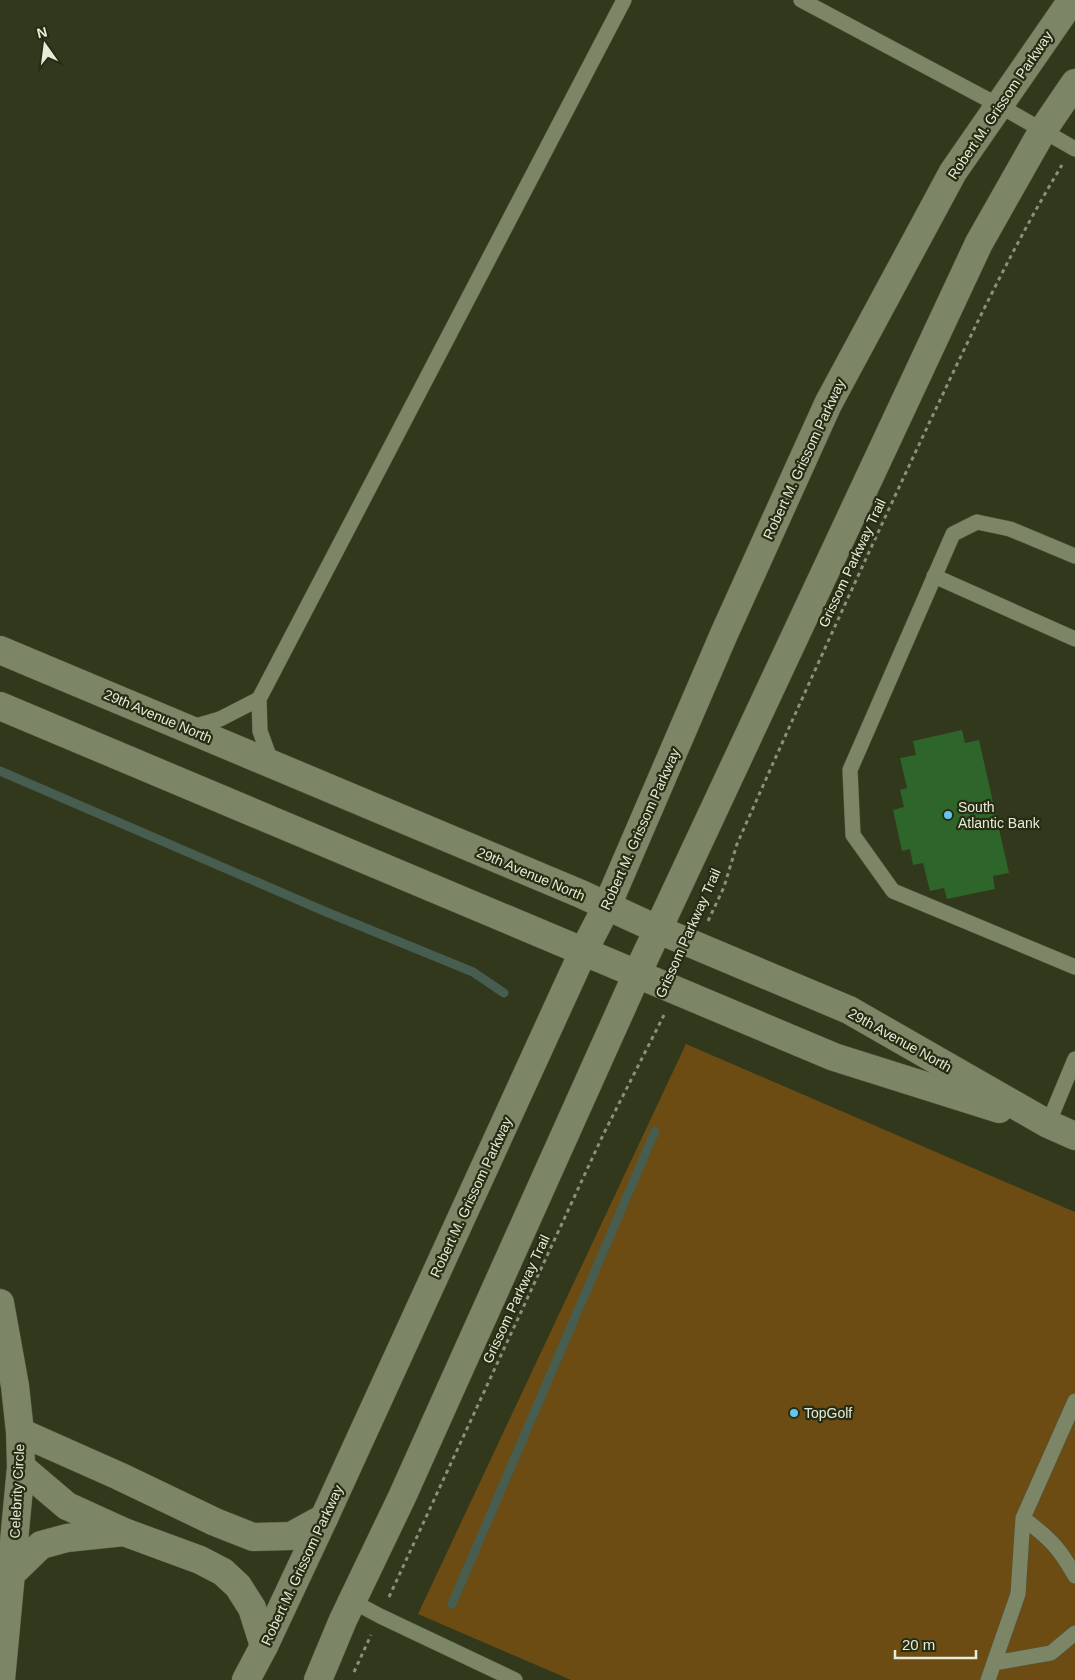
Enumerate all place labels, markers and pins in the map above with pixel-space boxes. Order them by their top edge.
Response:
place label: South Atlantic Bank [958,799,1041,831]
marker: South Atlantic Bank [942,809,954,821]
place label: TopGolf [804,1405,852,1421]
marker: TopGolf [788,1407,800,1419]

